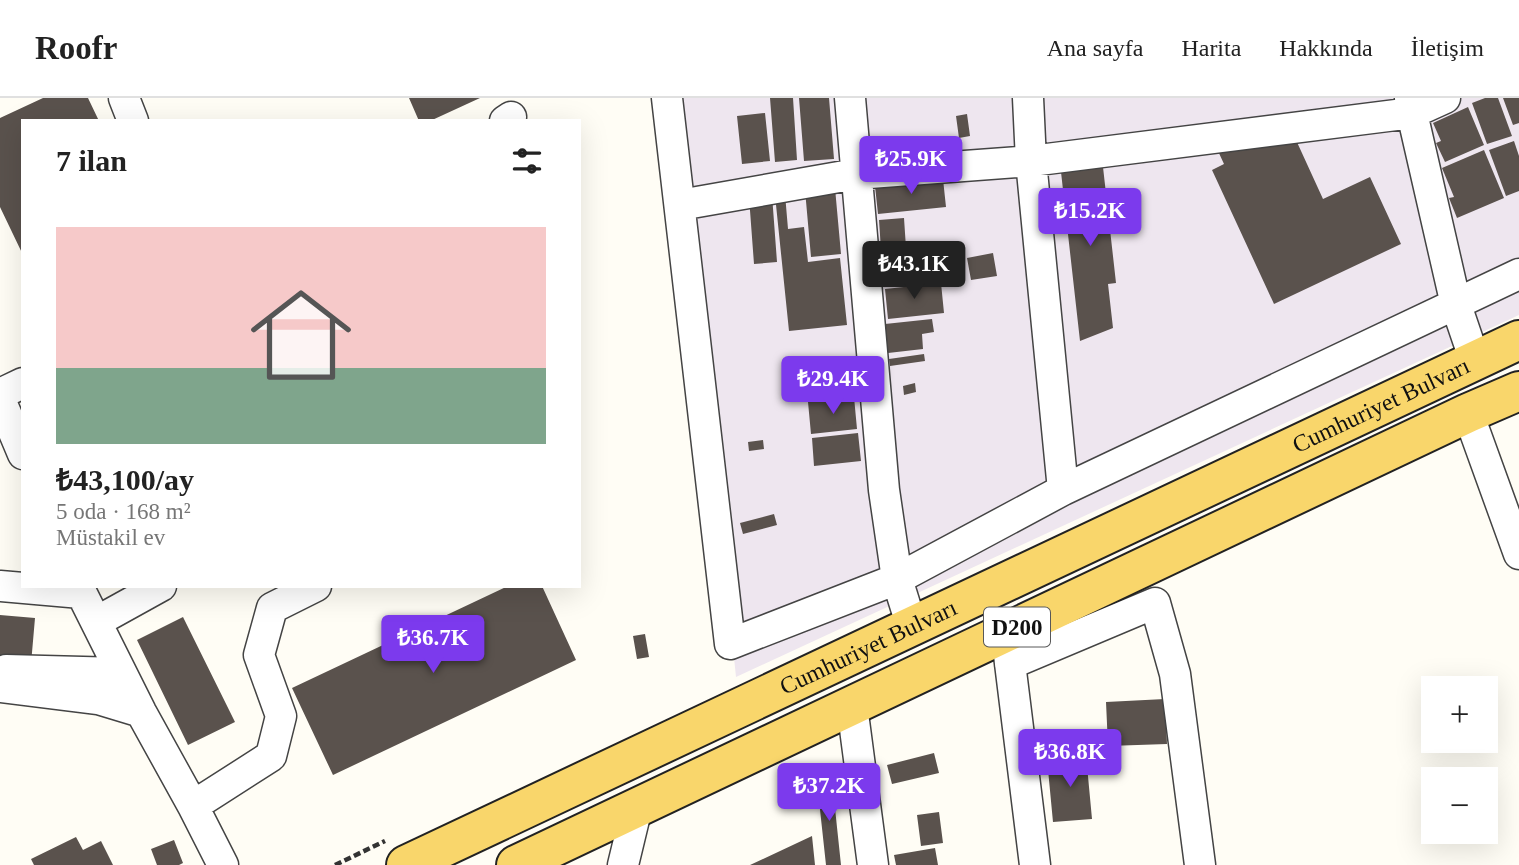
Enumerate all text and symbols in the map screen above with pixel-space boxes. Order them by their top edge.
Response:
text: Roofr [35,30,117,66]
text: Ana sayfa [1047,35,1143,61]
text: Harita [1181,35,1241,61]
text: Hakkında [1279,35,1373,61]
text: İletişim [1411,35,1484,61]
pin: ₺25.9K [854,136,968,196]
icon: filters [508,142,546,180]
text: 7 ilan [56,144,127,177]
text: ₺25.9K [875,146,947,171]
pin: ₺15.2K [1033,188,1147,248]
text: ₺15.2K [1054,198,1126,223]
pin: ₺43.1K [857,242,971,301]
text: ₺43.1K [878,251,950,276]
icon: home [238,272,364,398]
street label: Cumhuriyet Bulvarı [1288,352,1474,458]
pin: ₺29.4K [776,356,890,416]
text: ₺29.4K [797,366,869,391]
text: ₺43,100/ay [56,463,194,496]
text: 5 oda · 168 m² [56,499,191,524]
text: Müstakil ev [56,525,165,550]
street label: Cumhuriyet Bulvarı [775,594,961,700]
road number: D200 [984,607,1050,646]
pin: ₺36.7K [376,616,490,675]
text: ₺36.7K [397,625,469,650]
map controls [1421,676,1498,844]
button: + [1421,676,1498,753]
pin: ₺36.8K [1013,730,1127,789]
text: ₺36.8K [1034,739,1106,764]
pin: ₺37.2K [772,764,886,823]
button: − [1421,767,1498,844]
text: ₺37.2K [793,773,865,798]

